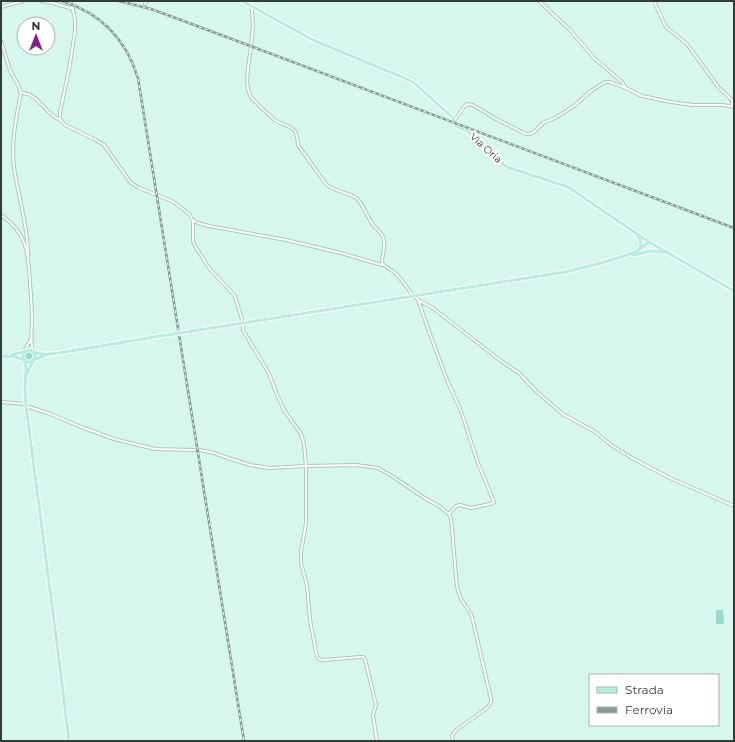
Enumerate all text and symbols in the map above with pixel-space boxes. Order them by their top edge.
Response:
north arrow [16,16,56,56]
text: N [32,19,40,33]
street label: Via Oria [467,130,505,166]
legend [589,674,719,726]
text: Strada [625,682,664,697]
text: Ferrovia [625,702,673,717]

